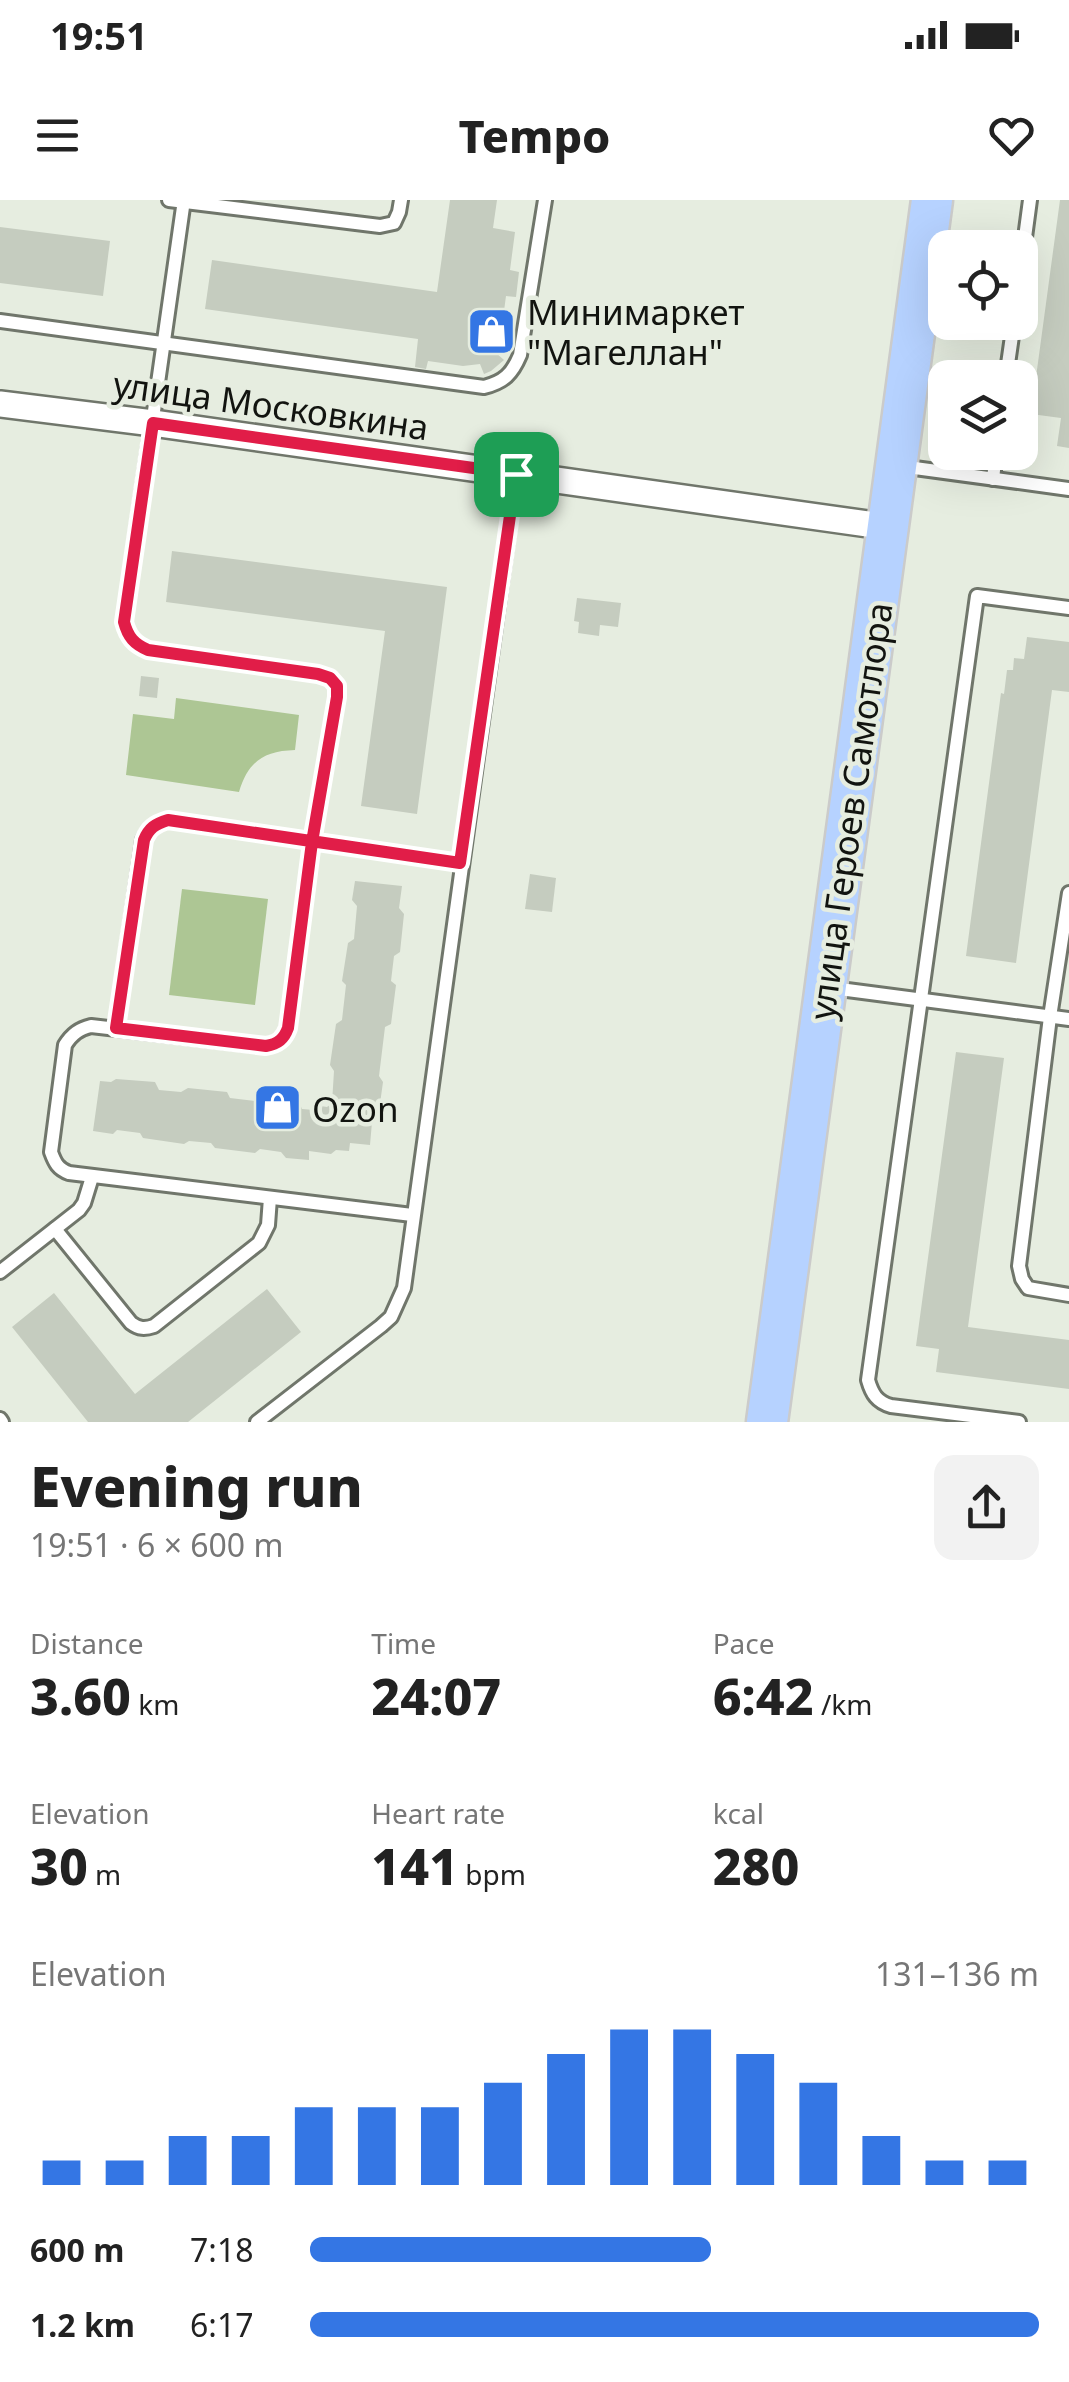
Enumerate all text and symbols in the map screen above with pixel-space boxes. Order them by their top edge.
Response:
text: 19:51 [50,9,148,61]
text: Tempo [459,105,610,166]
icon: menu [30,108,85,163]
icon: heart [984,108,1039,163]
map controls [928,230,1038,470]
button: locate [928,230,1038,340]
place label: Минимаркет "Магеллан" [527,288,744,375]
shop icon: Минимаркет "Магеллан" [466,305,518,357]
street label: улица Московкина [110,360,432,450]
button: layers [928,360,1038,470]
pin [474,432,559,517]
icon: arrive [489,447,544,502]
street label: улица Героев Самотлора [797,599,903,1023]
shop icon: Ozon [251,1082,303,1134]
place label: Ozon [312,1085,399,1132]
text: Evening run [30,1448,363,1523]
button: share [934,1455,1039,1560]
text: 19:51 · 6 × 600 m [30,1523,283,1566]
text: Distance [30,1624,143,1662]
text: Time [371,1624,436,1662]
text: Pace [713,1624,775,1662]
text: 3.60 [30,1662,131,1730]
text: 24:07 [371,1662,501,1730]
text: 6:42 [713,1662,814,1730]
text: km [131,1685,179,1723]
text: /km [814,1685,872,1723]
text: Elevation [30,1794,150,1832]
text: Heart rate [371,1794,505,1832]
text: kcal [713,1794,764,1832]
text: 30 [30,1832,88,1900]
text: 141 [371,1832,458,1900]
text: 280 [713,1832,799,1900]
text: m [88,1855,121,1893]
text: bpm [458,1855,526,1893]
text: Elevation [30,1952,167,1995]
text: 131–136 m [875,1952,1039,1995]
text: 600 m [30,2228,124,2271]
text: 7:18 [190,2228,254,2271]
text: 1.2 km [30,2303,135,2346]
text: 6:17 [190,2303,254,2346]

